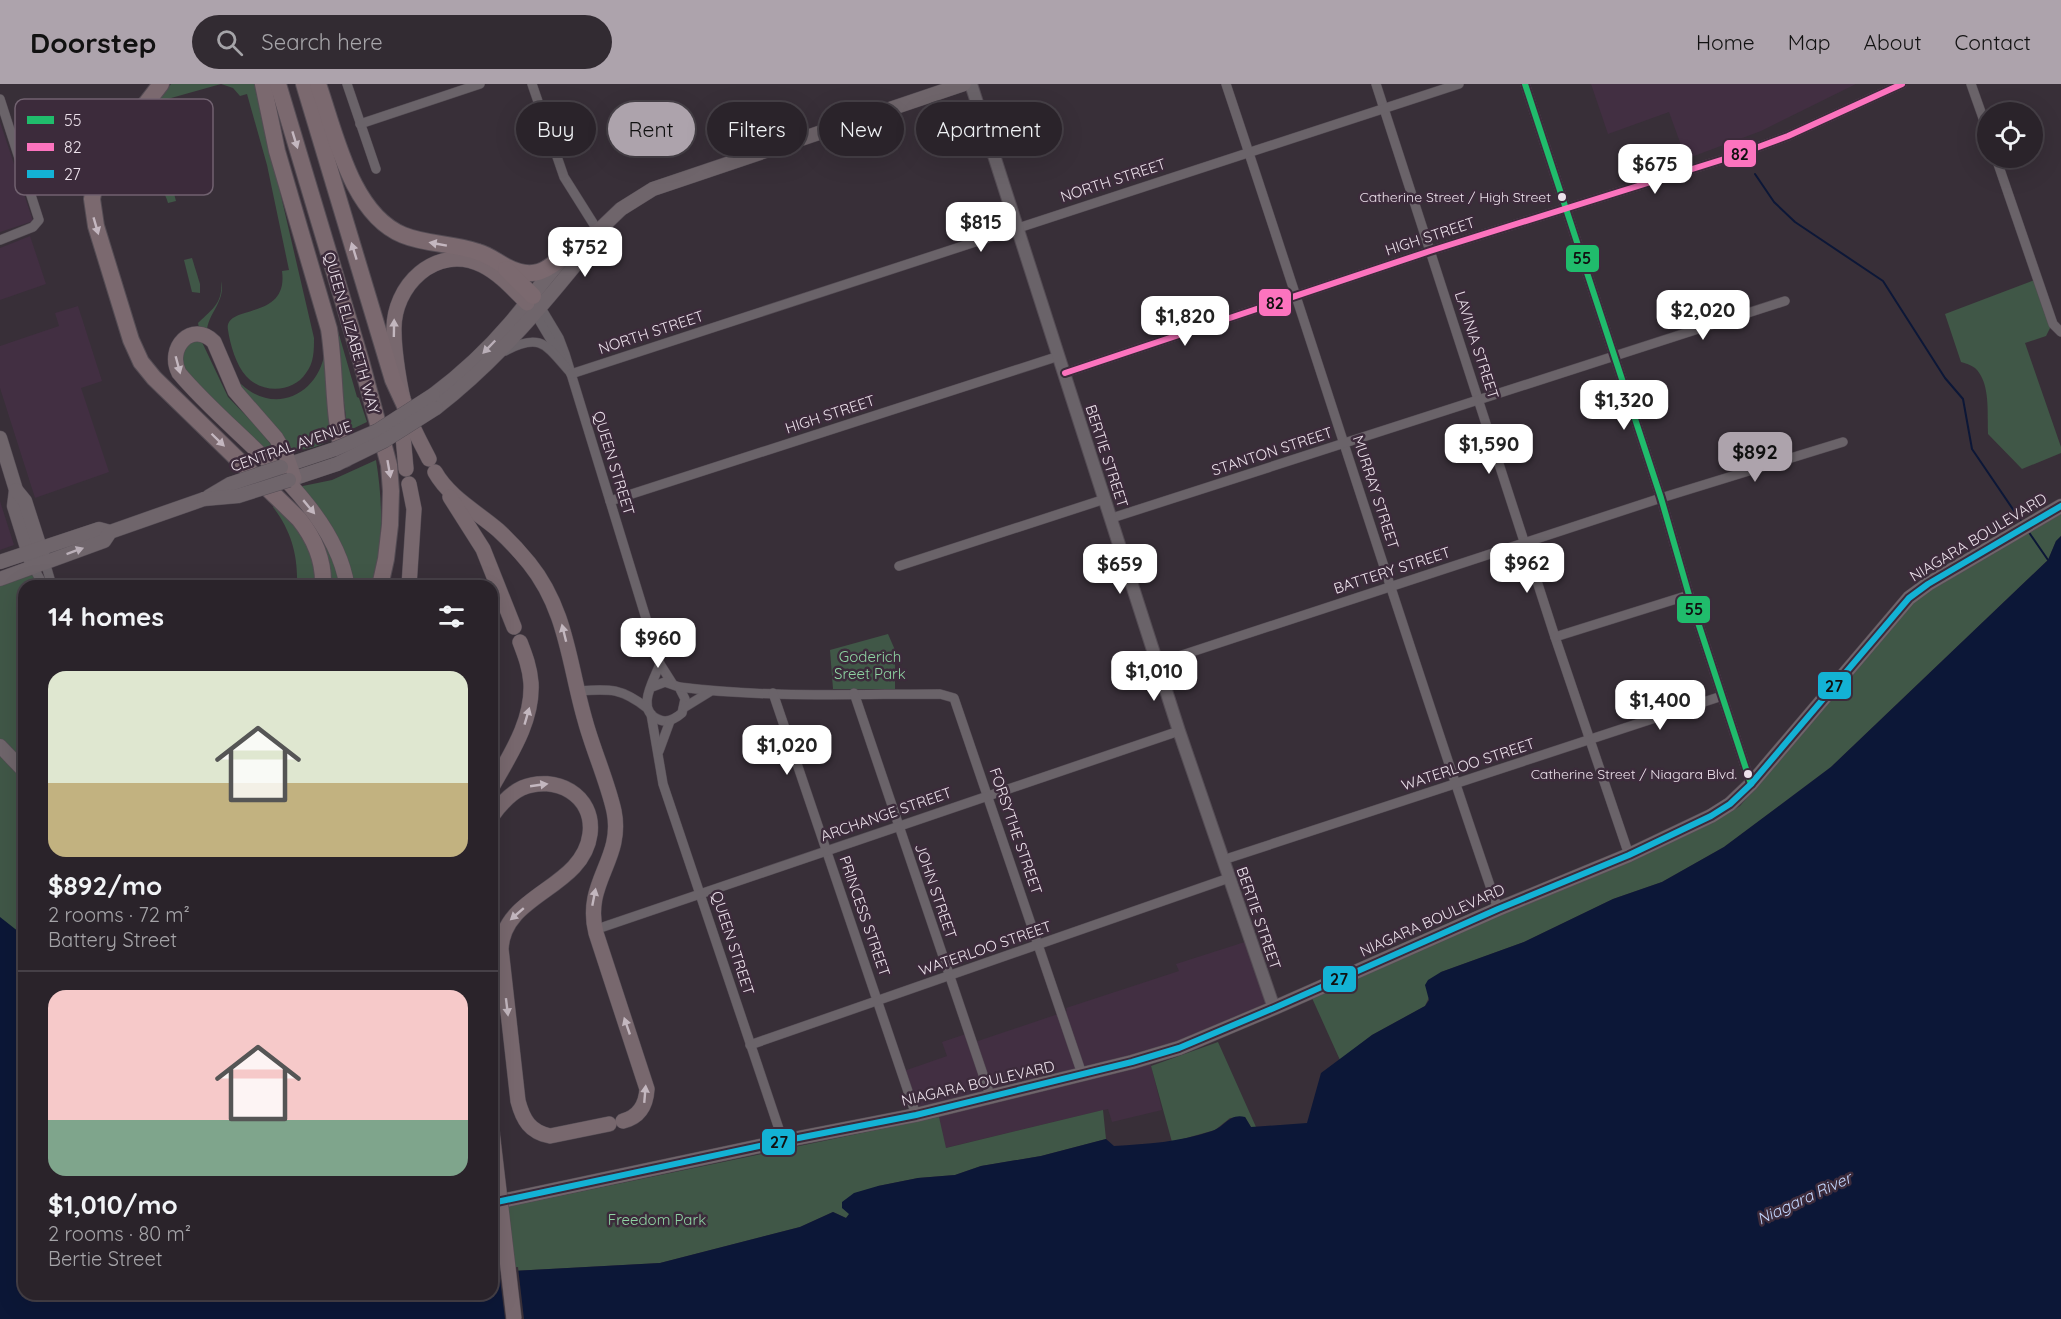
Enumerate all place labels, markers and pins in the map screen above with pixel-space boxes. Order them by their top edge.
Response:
pin: $675 [1619,144,1691,195]
place label: Catherine Street / High Street [1359,188,1551,206]
marker: Catherine Street / High Street [1556,191,1568,203]
pin: $815 [945,202,1017,253]
pin: $752 [549,227,621,278]
pin: $2,020 [1654,290,1752,341]
pin: $1,820 [1136,296,1234,347]
pin: $1,320 [1575,380,1673,431]
pin: $1,590 [1440,424,1538,475]
pin: $892 [1719,432,1791,483]
pin: $962 [1491,543,1563,594]
pin: $659 [1084,544,1156,595]
pin: $960 [622,618,694,669]
pin: $1,010 [1105,651,1203,702]
pin: $1,400 [1611,680,1709,731]
pin: $1,020 [738,725,836,776]
place label: Catherine Street / Niagara Blvd. [1531,765,1737,783]
marker: Catherine Street / Niagara Blvd. [1742,768,1754,780]

